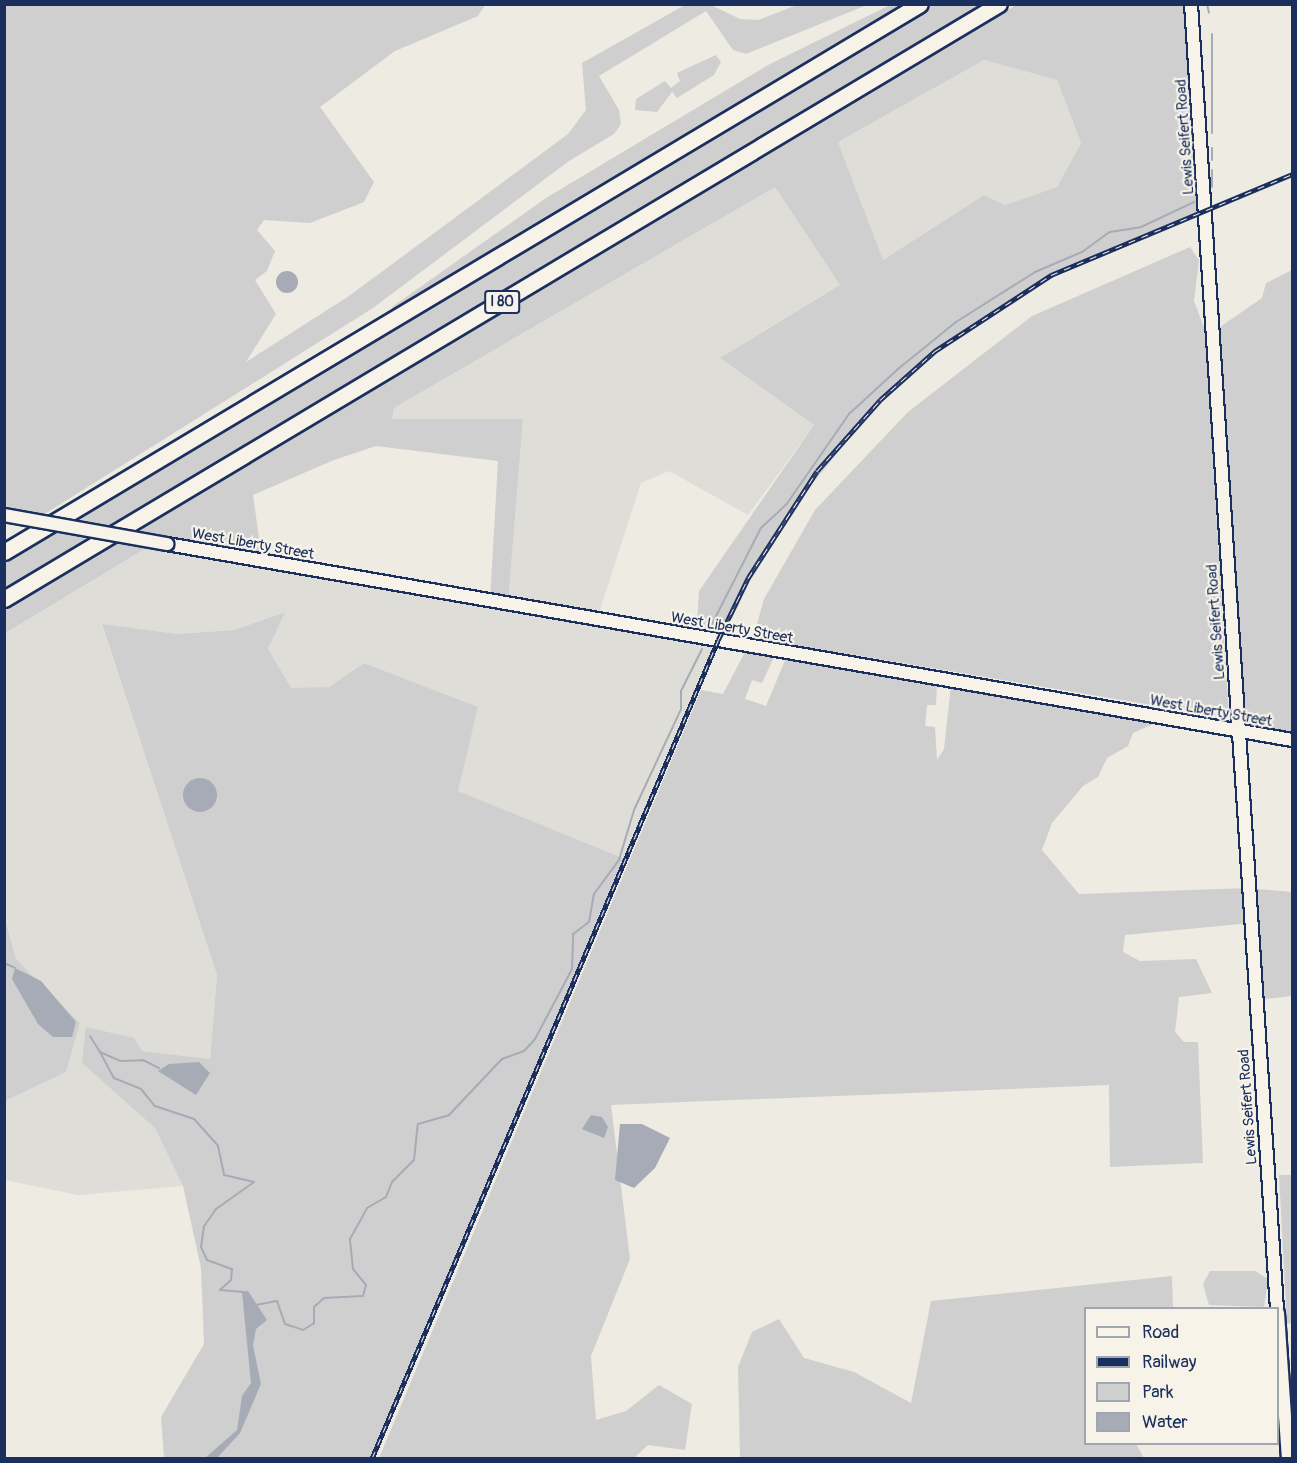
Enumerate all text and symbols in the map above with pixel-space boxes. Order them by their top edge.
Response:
street label: Lewis Seifert Road [1172,79,1198,195]
road number: I 80 [484,291,520,313]
street label: West Liberty Street [190,524,316,564]
street label: Lewis Seifert Road [1203,564,1229,680]
street label: West Liberty Street [669,608,795,648]
street label: West Liberty Street [1148,691,1274,731]
street label: Lewis Seifert Road [1235,1049,1261,1165]
legend [1084,1307,1279,1445]
text: Road [1142,1321,1179,1344]
text: Railway [1142,1351,1197,1374]
text: Park [1142,1381,1174,1404]
text: Water [1142,1411,1188,1434]

